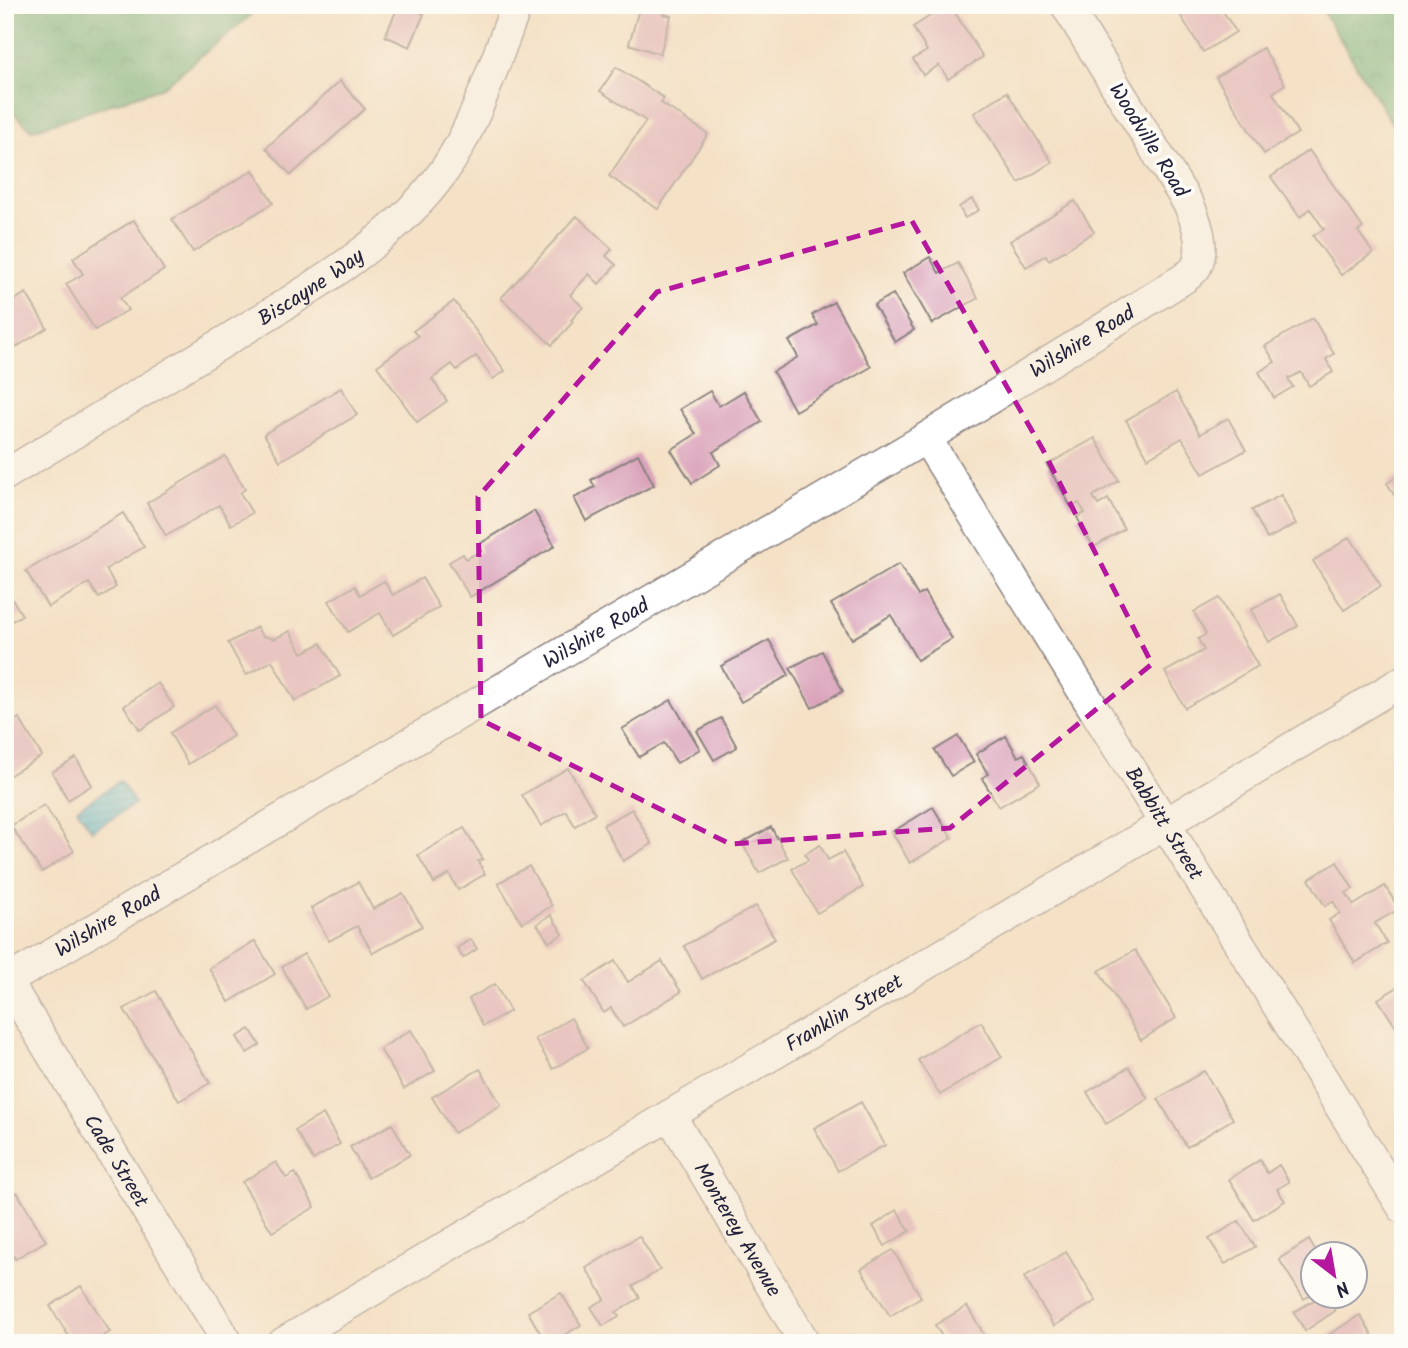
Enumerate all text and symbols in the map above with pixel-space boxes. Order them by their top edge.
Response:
street label: Woodville Road [1099,77,1196,205]
street label: Biscayne Way [252,241,372,336]
street label: Wilshire Road [1024,297,1143,388]
street label: Wilshire Road [537,590,657,679]
street label: Babbitt Street [1115,761,1212,888]
street label: Wilshire Road [49,878,168,967]
street label: Franklin Street [779,966,911,1062]
street label: Cade Street [74,1108,157,1215]
street label: Monterey Avenue [684,1157,790,1304]
north arrow [1300,1240,1370,1310]
text: N [1329,1272,1355,1304]

